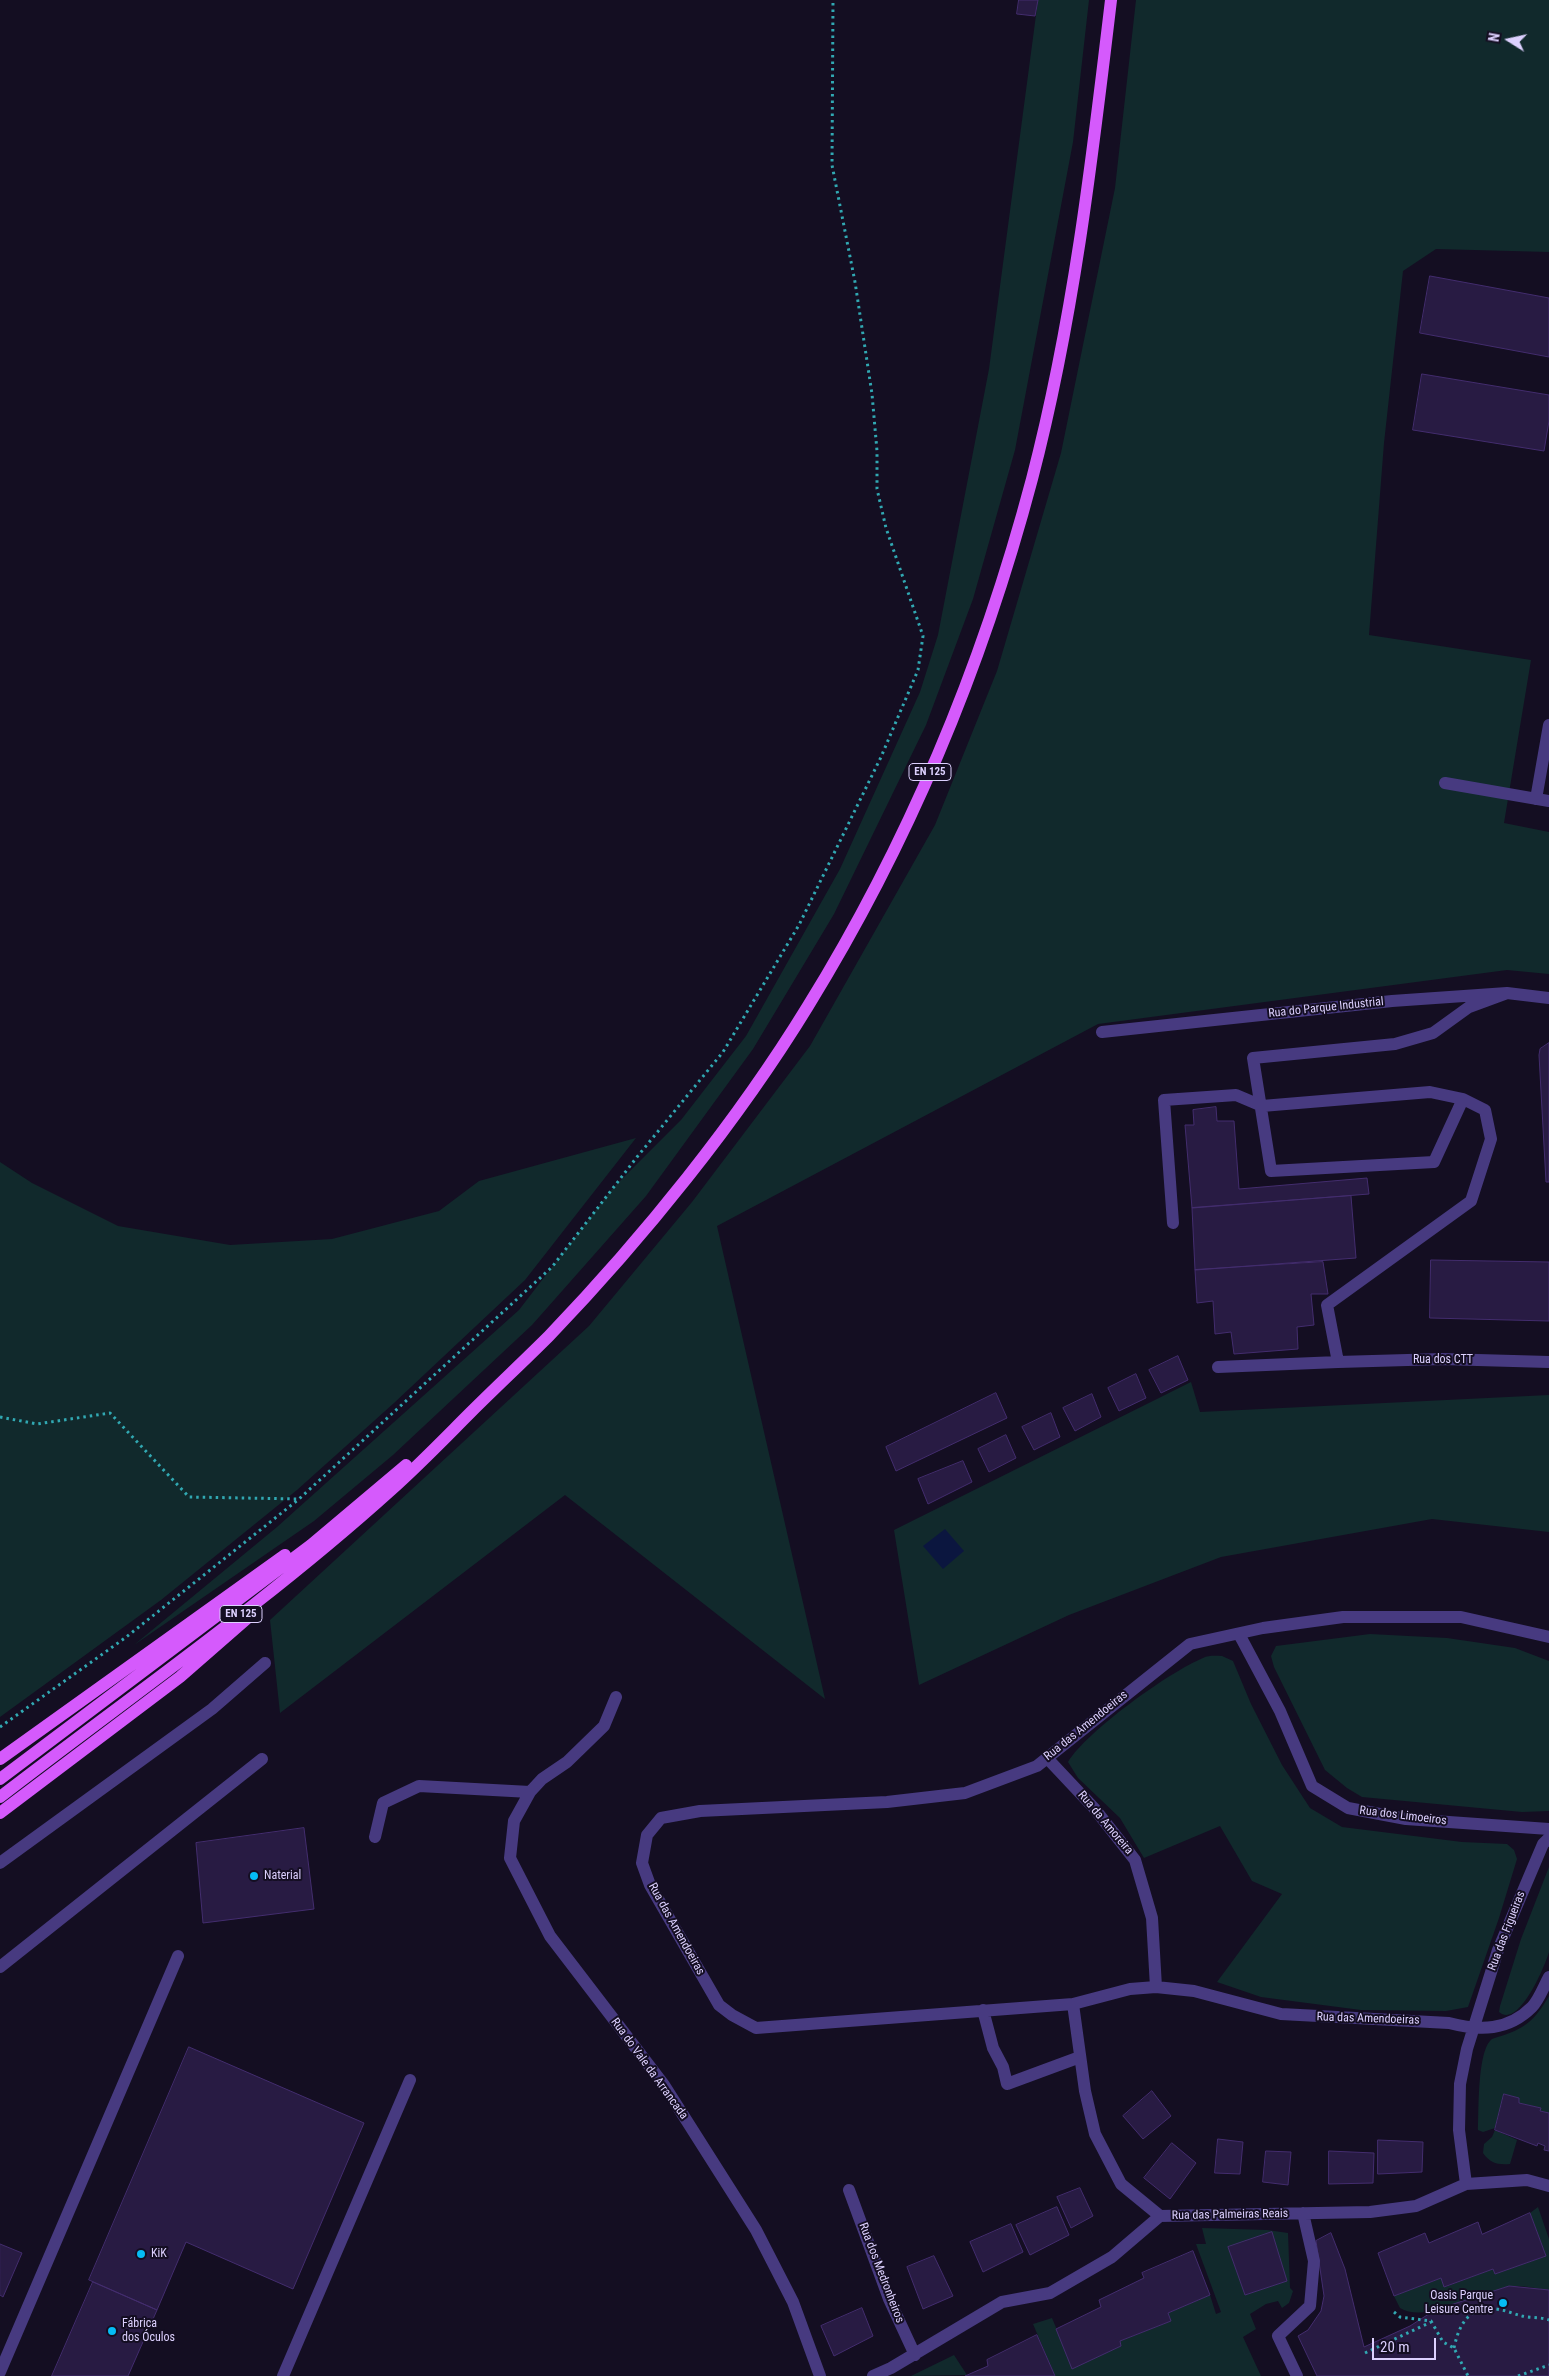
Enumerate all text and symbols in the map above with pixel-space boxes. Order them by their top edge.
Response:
north arrow [1484,15,1534,65]
text: N [1486,32,1503,43]
road number: EN 125 [909,764,951,780]
street label: Rua do Parque Industrial [1268,995,1384,1021]
street label: Rua dos CTT [1413,1353,1473,1367]
road number: EN 125 [220,1606,262,1622]
street label: Rua das Amendoeiras [1041,1688,1131,1764]
street label: Rua da Amoreira [1074,1788,1136,1858]
street label: Rua dos Limoeiros [1359,1804,1447,1828]
place label: Naterial [264,1869,301,1883]
marker: Naterial [248,1870,260,1882]
street label: Rua das Amendoeiras [645,1880,707,1978]
street label: Rua das Figueiras [1485,1889,1529,1973]
street label: Rua das Amendoeiras [1316,2010,1420,2028]
street label: Rua do Vale da Arrancada [607,2016,691,2122]
street label: Rua das Palmeiras Reais [1172,2207,1288,2223]
street label: Rua dos Medronheiros [855,2221,907,2325]
place label: KiK [151,2247,167,2261]
marker: KiK [135,2248,147,2260]
place label: Oasis Parque Leisure Centre [1425,2289,1493,2317]
marker: Oasis Parque Leisure Centre [1497,2297,1509,2309]
place label: Fábrica dos Óculos [122,2317,175,2345]
marker: Fábrica dos Óculos [106,2325,118,2337]
scale bar [1374,2328,1438,2360]
text: 20 m [1380,2338,1410,2356]

